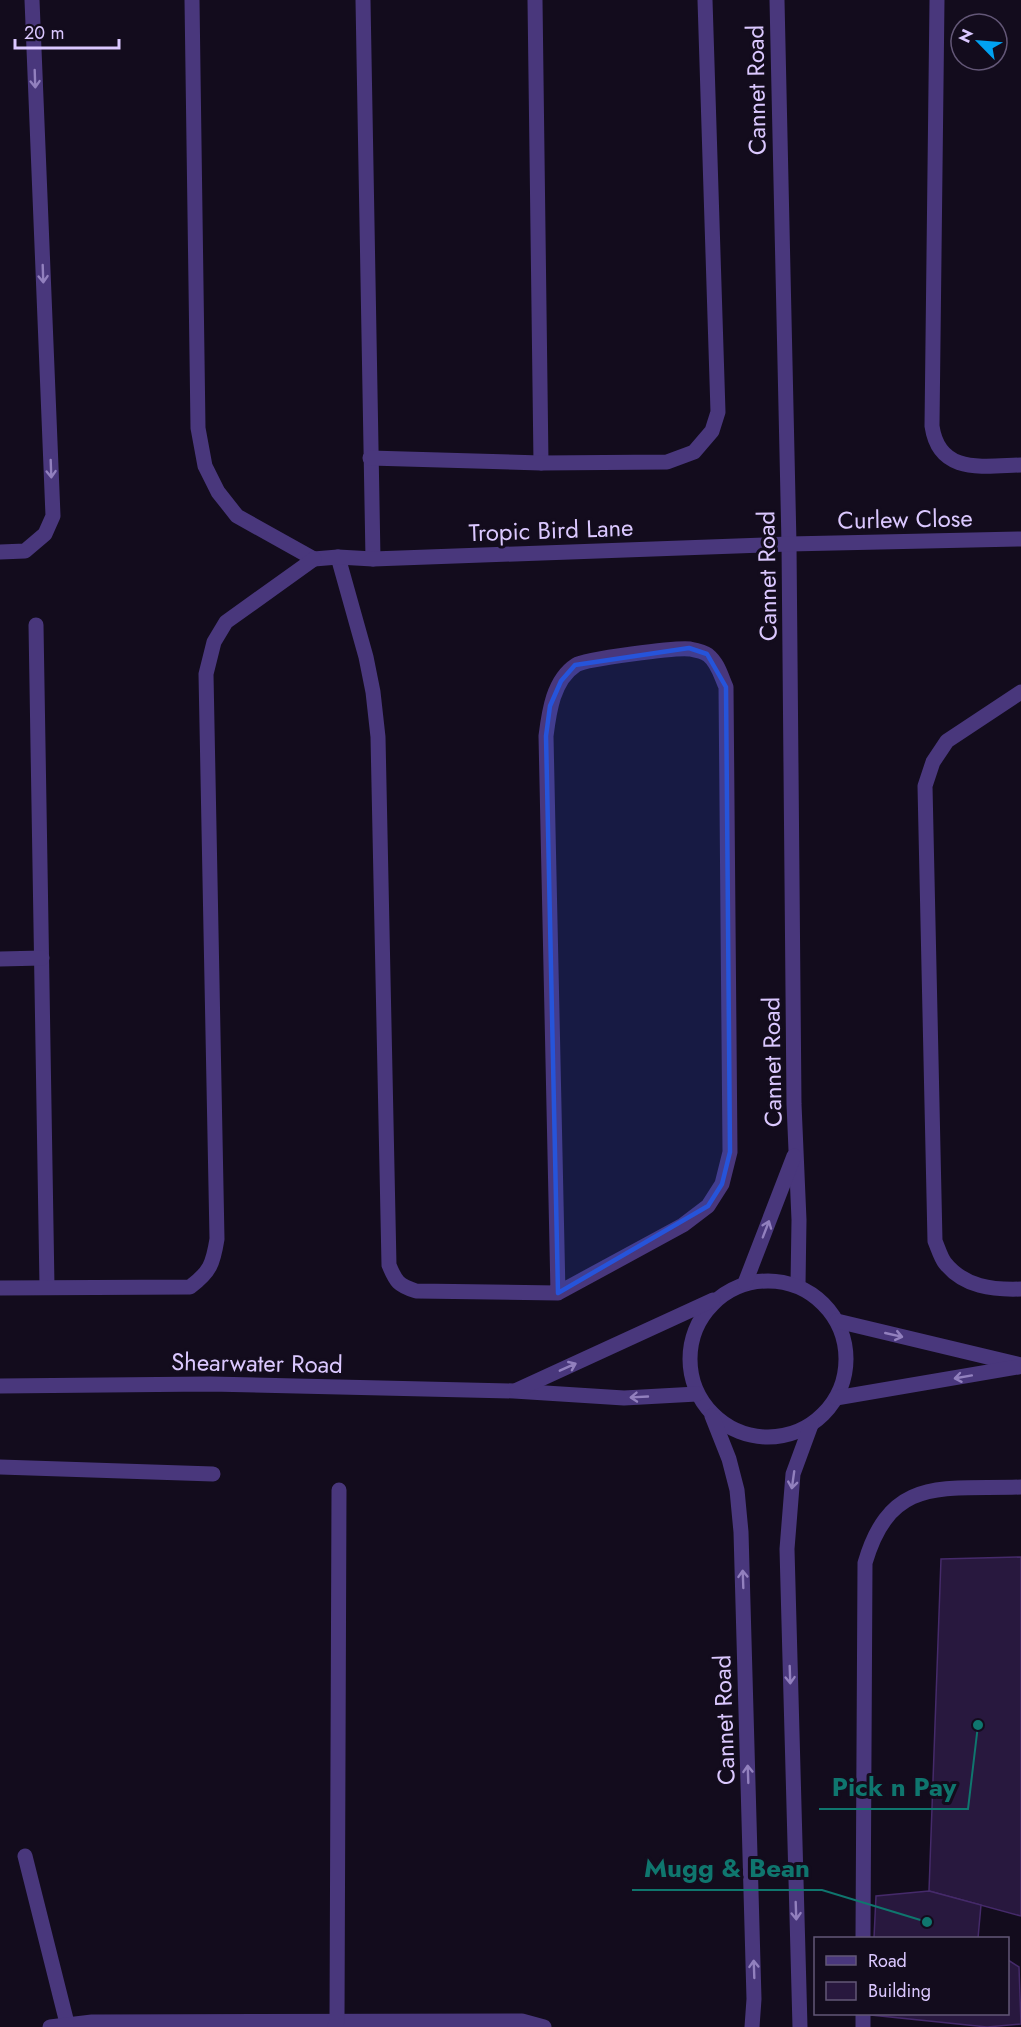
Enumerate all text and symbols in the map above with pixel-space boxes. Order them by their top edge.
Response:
scale bar [15,12,118,50]
north arrow [949,12,1009,72]
text: 20 m [24,20,64,46]
street label: Cannet Road [737,25,775,155]
text: N [953,25,979,46]
one-way arrow [29,69,40,89]
one-way arrow [37,264,49,284]
one-way arrow [45,459,57,479]
street label: Curlew Close [837,500,973,538]
street label: Tropic Bird Lane [468,510,634,550]
street label: Cannet Road [748,511,786,641]
street label: Cannet Road [753,997,791,1127]
one-way arrow [761,1220,772,1238]
one-way arrow [884,1329,903,1341]
street label: Shearwater Road [171,1344,343,1382]
one-way arrow [558,1361,576,1372]
one-way arrow [954,1371,974,1382]
one-way arrow [629,1392,649,1403]
one-way arrow [788,1470,799,1489]
one-way arrow [737,1569,748,1589]
street label: Cannet Road [704,1654,744,1786]
one-way arrow [784,1664,796,1684]
one-way arrow [742,1764,754,1784]
callout: Pick n Pay [819,1765,968,1809]
text: Pick n Pay [832,1768,957,1806]
callout: Mugg & Bean [632,1846,822,1890]
text: Mugg & Bean [644,1849,810,1887]
one-way arrow [791,1901,802,1921]
legend [814,1937,1009,2015]
text: Road [868,1948,907,1974]
one-way arrow [748,1959,759,1979]
text: Building [868,1978,931,2004]

